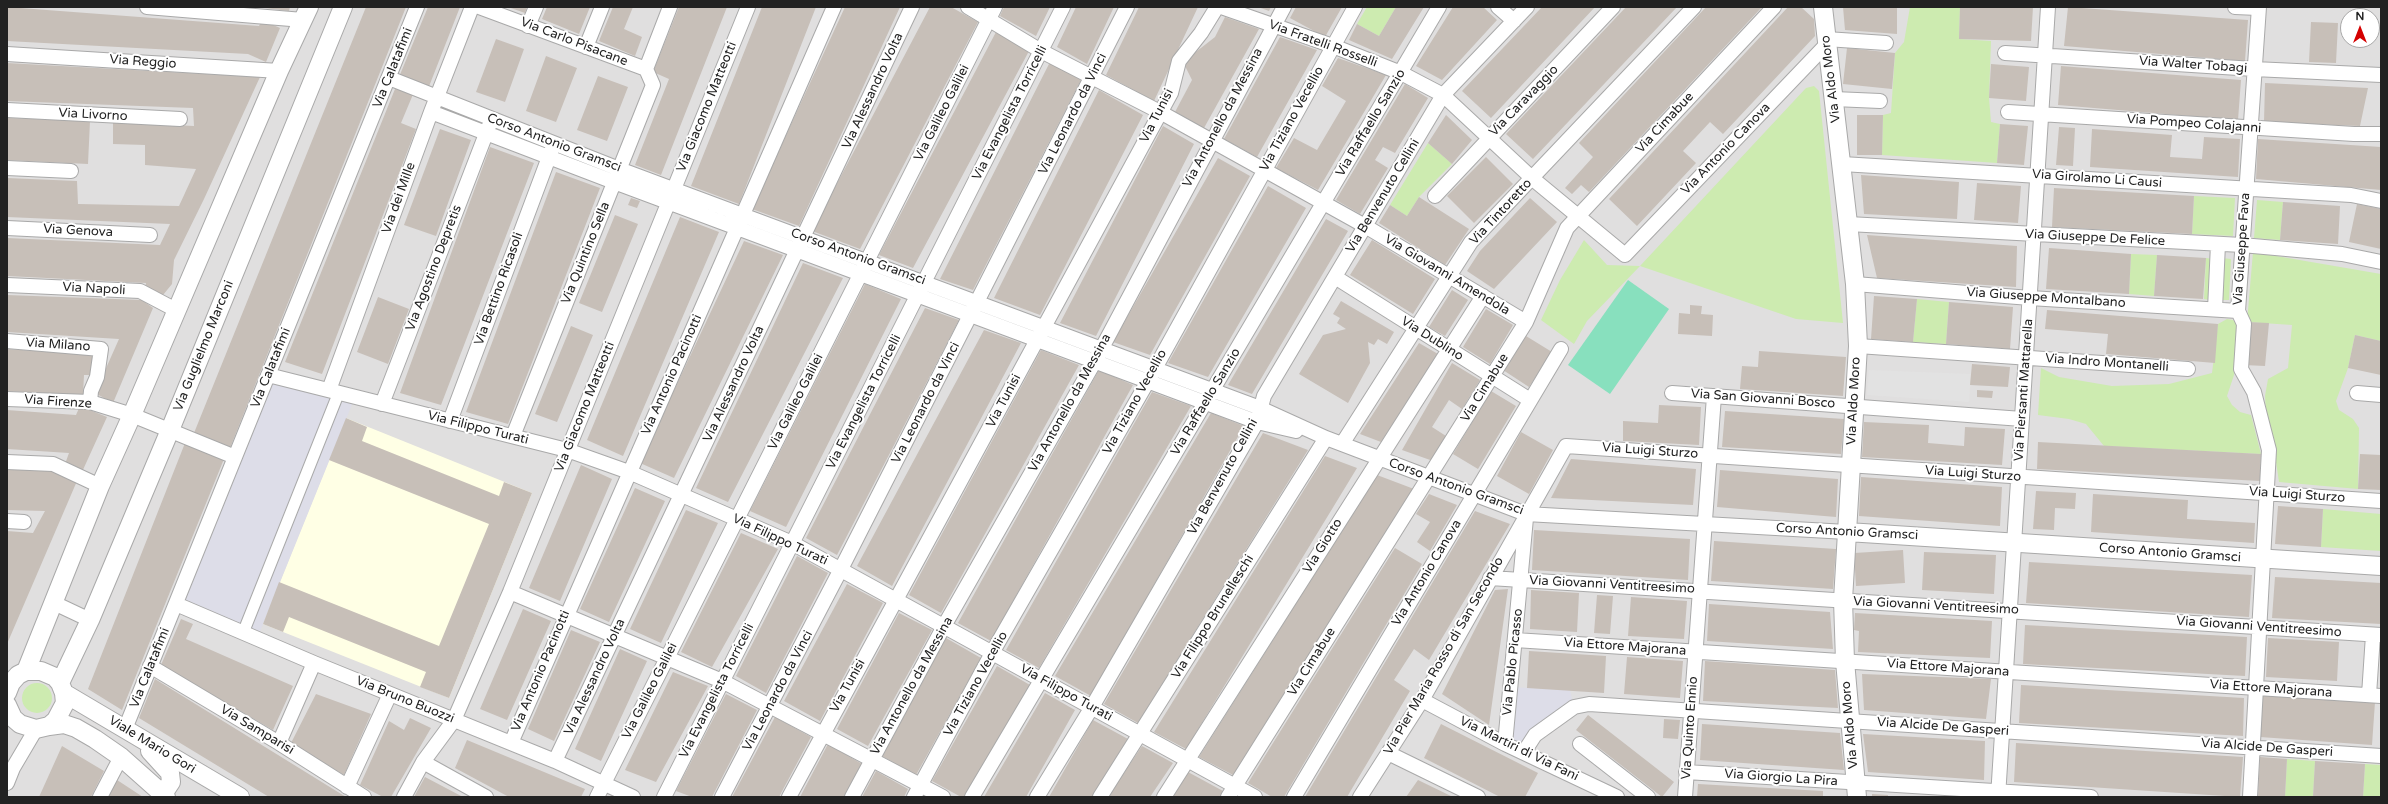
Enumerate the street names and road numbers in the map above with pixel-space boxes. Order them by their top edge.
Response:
street label: Via Carlo Pisacane [518,14,630,70]
street label: Via Fratelli Rosselli [1267,17,1379,71]
street label: Via Calatafimi [370,26,416,110]
street label: Via Alessandro Volta [839,30,907,152]
street label: Via Aldo Moro [1818,34,1844,124]
street label: Via Giacomo Matteotti [674,40,740,174]
street label: Via Evangelista Torricelli [969,43,1051,183]
street label: Via Antonello da Messina [1180,46,1266,190]
street label: Via Leonardo da Vinci [1036,51,1110,177]
street label: Via Reggio [109,52,177,72]
street label: Via Walter Tobagi [2138,53,2248,77]
street label: Via Galileo Galilei [911,62,973,164]
street label: Via Caravaggio [1486,62,1562,140]
street label: Via Tiziano Vecellio [1257,64,1327,174]
street label: Via Raffaello Sanzio [1333,67,1409,179]
street label: Via Tunisi [1137,86,1177,146]
street label: Via Cimabue [1633,89,1697,157]
street label: Via Antonio Canova [1678,100,1774,198]
street label: Via Livorno [58,105,128,125]
street label: Corso Antonio Gramsci [485,110,623,176]
street label: Via Pompeo Colajanni [2126,112,2262,136]
street label: Via Benvenuto Cellini [1343,136,1423,256]
street label: Via dei Mille [379,160,419,236]
street label: Via Girolamo Li Causi [2032,167,2162,191]
street label: Via Tintoretto [1467,176,1535,248]
street label: Via Giuseppe Fava [2230,192,2254,306]
street label: Via Quintino Sella [558,200,614,306]
street label: Via Agostino Depretis [403,203,465,333]
street label: Via Genova [43,221,113,241]
street label: Corso Antonio Gramsci [788,225,928,289]
street label: Via Giuseppe De Felice [2025,227,2165,249]
street label: Via Bettino Ricasoli [471,230,527,348]
street label: Via Giovanni Amendola [1381,231,1513,319]
street label: Via Guglielmo Marconi [171,278,237,414]
street label: Via Napoli [62,280,126,298]
street label: Via Giuseppe Montalbano [1966,285,2126,311]
street label: Via Antonio Pacinotti [638,312,706,438]
street label: Via Dublino [1398,314,1466,364]
street label: Via Piersanti Mattarella [2011,318,2037,462]
street label: Via Alessandro Volta [700,323,768,445]
street label: Via Calatafimi [248,326,294,410]
street label: Via Antonello da Messina [1025,331,1115,475]
street label: Via Evangelista Torricelli [823,332,905,472]
street label: Via Milano [25,335,91,355]
street label: Via Giacomo Matteotti [552,340,618,474]
street label: Via Leonardo da Vinci [889,340,963,466]
street label: Via Raffaello Sanzio [1168,346,1244,458]
street label: Via Tiziano Vecellio [1100,347,1170,457]
street label: Via Galileo Galilei [765,351,827,453]
street label: Via Cimabue [1458,351,1512,425]
street label: Via Indro Montanelli [2045,351,2169,375]
street label: Via Aldo Moro [1844,357,1864,445]
street label: Via Tunisi [983,372,1025,430]
street label: Via San Giovanni Bosco [1690,386,1836,412]
street label: Via Firenze [24,392,92,412]
street label: Via Filippo Turati [426,408,530,448]
street label: Via Benvenuto Cellini [1185,416,1261,538]
street label: Via Luigi Sturzo [1601,440,1699,462]
street label: Corso Antonio Gramsci [1386,455,1526,519]
street label: Via Luigi Sturzo [1924,463,2022,485]
street label: Via Luigi Sturzo [2248,484,2346,506]
street label: Via Filippo Turati [730,511,830,569]
street label: Via Giotto [1300,516,1346,576]
street label: Via Antonio Canova [1389,517,1465,629]
street label: Corso Antonio Gramsci [1776,520,1918,544]
street label: Corso Antonio Gramsci [2098,540,2242,566]
street label: Via Filippo Brunelleschi [1168,552,1258,682]
street label: Via Pier Maria Rosso di San Secondo [1381,554,1507,758]
street label: Via Giovanni Ventitreesimo [1529,573,1695,597]
street label: Via Giovanni Ventitreesimo [1853,594,2019,618]
street label: Via Antonio Pacinotti [508,608,574,734]
street label: Via Pablo Picasso [1500,608,1526,716]
street label: Via Giovanni Ventitreesimo [2176,613,2342,641]
street label: Via Antonello da Messina [867,614,957,758]
street label: Via Alessandro Volta [561,616,629,738]
street label: Via Evangelista Torricelli [676,621,758,761]
street label: Via Cimabue [1285,625,1339,699]
street label: Via Calatafimi [127,626,173,710]
street label: Via Leonardo da Vinci [740,628,816,754]
street label: Via Tiziano Vecellio [941,629,1011,739]
street label: Via Ettore Majorana [1563,635,1687,659]
street label: Via Galileo Galilei [619,640,681,742]
street label: Via Ettore Majorana [1886,656,2010,680]
street label: Via Tunisi [827,657,869,715]
street label: Via Filippo Turati [1017,661,1115,725]
street label: Via Bruno Buozzi [354,673,456,727]
street label: Via Quinto Ennio [1679,676,1701,780]
street label: Via Ettore Majorana [2209,677,2333,701]
street label: Via Aldo Moro [1838,680,1862,770]
street label: Via Samparisi [217,702,297,758]
street label: Viale Mario Gori [106,713,198,777]
street label: Via Martiri di Via Fani [1457,713,1581,785]
street label: Via Alcide De Gasperi [1877,715,2009,739]
street label: Via Alcide De Gasperi [2201,736,2333,760]
street label: Via Giorgio La Pira [1724,766,1838,790]

